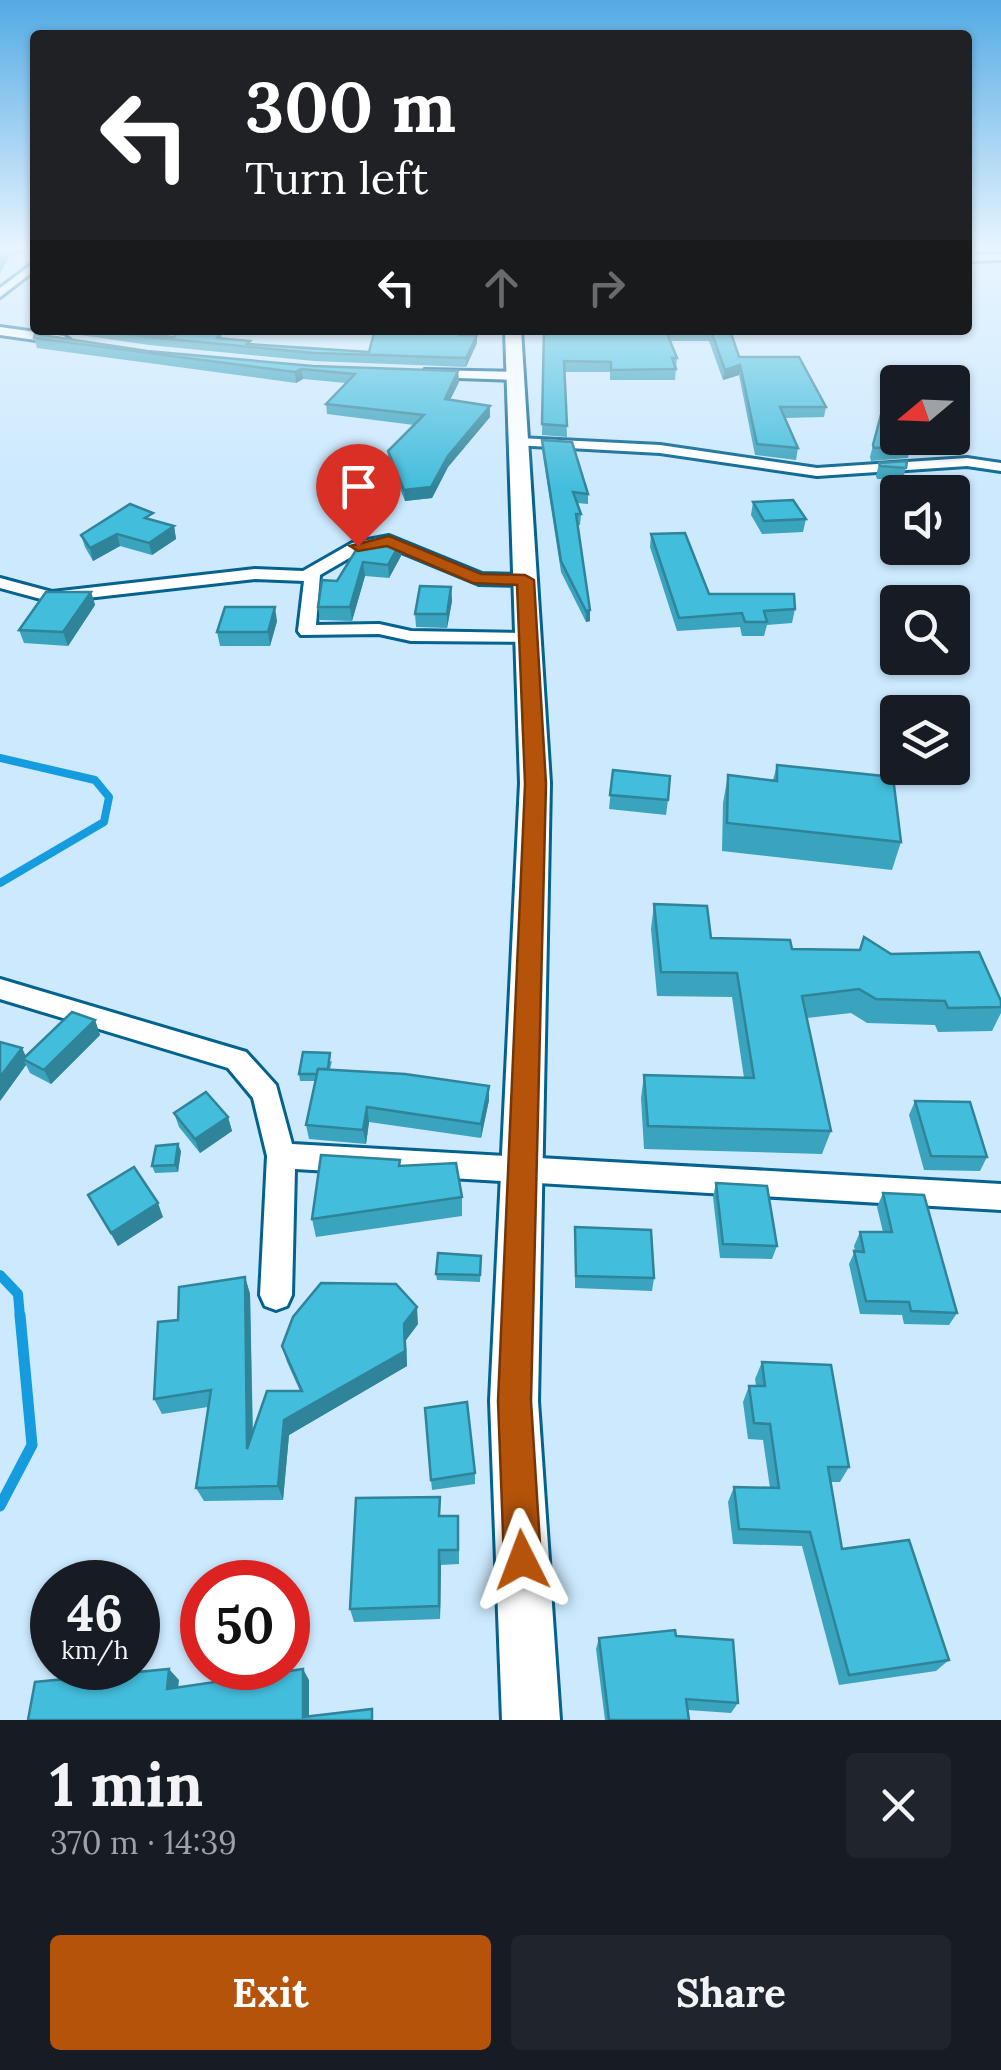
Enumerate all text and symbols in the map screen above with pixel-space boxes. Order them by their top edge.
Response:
text: 300 m [245,62,456,151]
icon: left [80,70,210,200]
text: Turn left [245,149,428,206]
icon: left [369,260,424,315]
icon: ahead [474,260,529,315]
icon: right [579,260,634,315]
north arrow [880,365,970,455]
map controls [880,365,970,785]
pin [316,444,401,547]
icon: arrive [331,459,386,514]
button: sound [880,475,970,565]
button: search [880,585,970,675]
button: layers [880,695,970,785]
position arrow [470,1508,574,1612]
speed limit sign: 50 [180,1560,310,1690]
text: 46 [67,1581,123,1645]
text: km/h [61,1634,129,1666]
text: 1 min [50,1746,203,1822]
button: close [846,1753,951,1858]
text: 370 m · 14:39 [50,1822,237,1863]
button: Exit [50,1935,491,2050]
button: Share [511,1935,951,2050]

